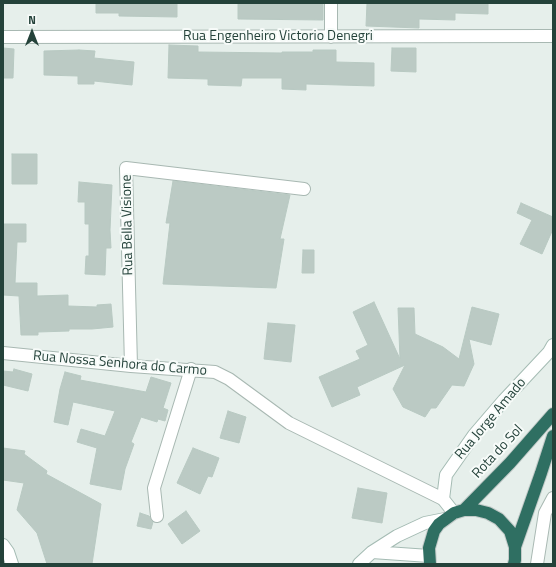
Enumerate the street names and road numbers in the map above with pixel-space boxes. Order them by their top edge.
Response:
street label: Rua Engenheiro Victorio Denegri [183,29,373,45]
street label: Rua Bella Visione [119,174,137,276]
street label: Rua Nossa Senhora do Carmo [32,348,208,380]
street label: Rua Jorge Amado [452,375,530,463]
street label: Rota do Sol [469,422,527,482]

